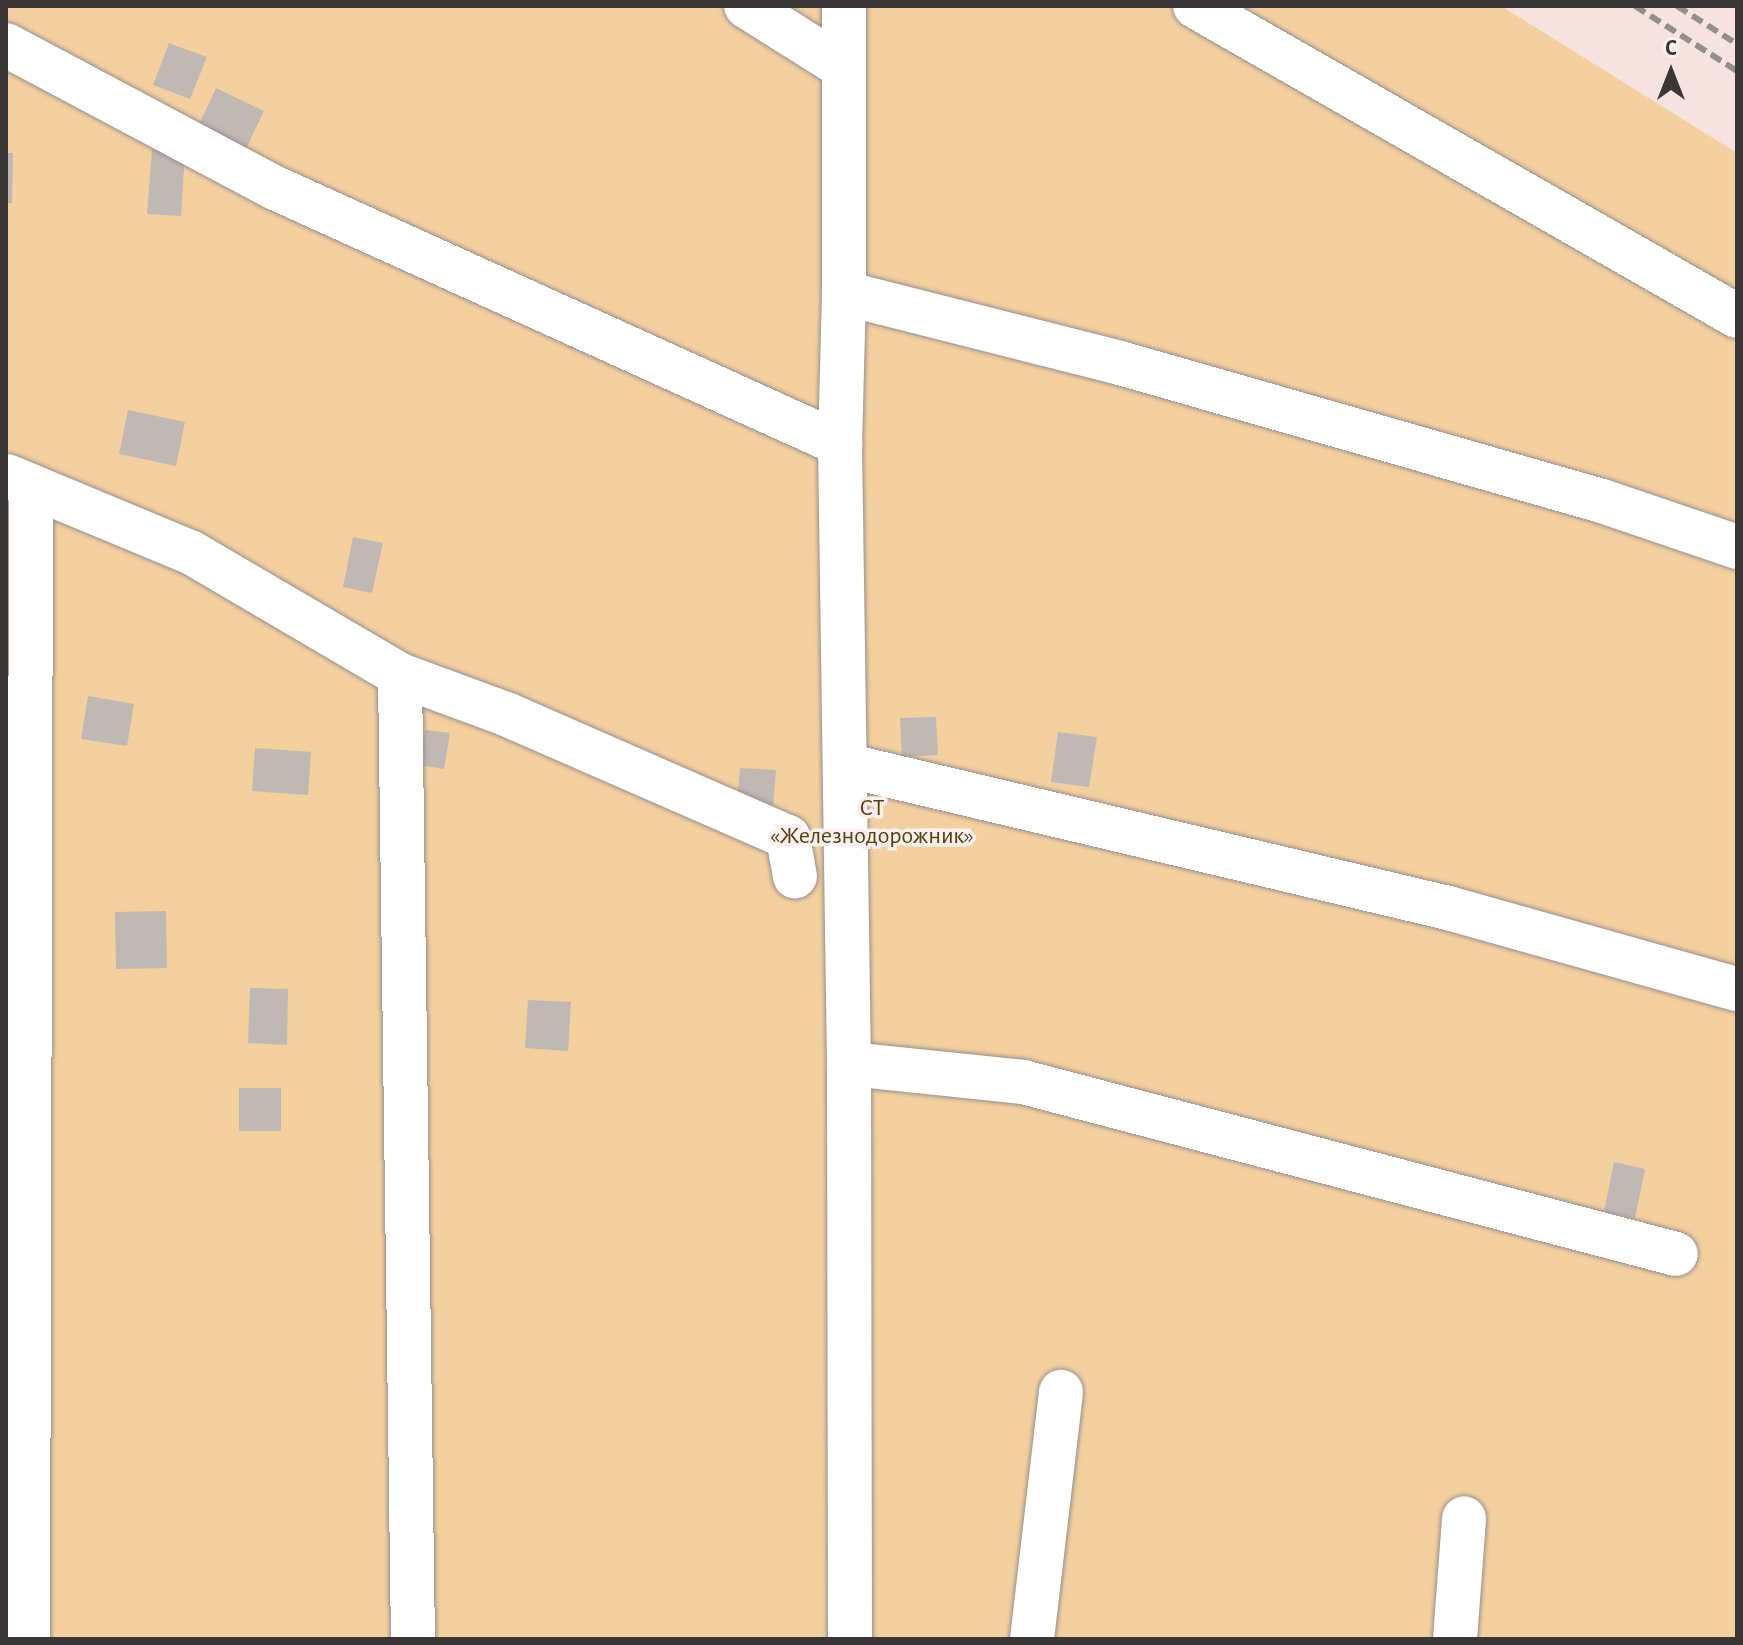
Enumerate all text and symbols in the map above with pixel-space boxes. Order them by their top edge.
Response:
north arrow [1631,32,1711,112]
text: С [1665,37,1677,59]
park label: СТ «Железнодорожник» [770,795,974,851]

